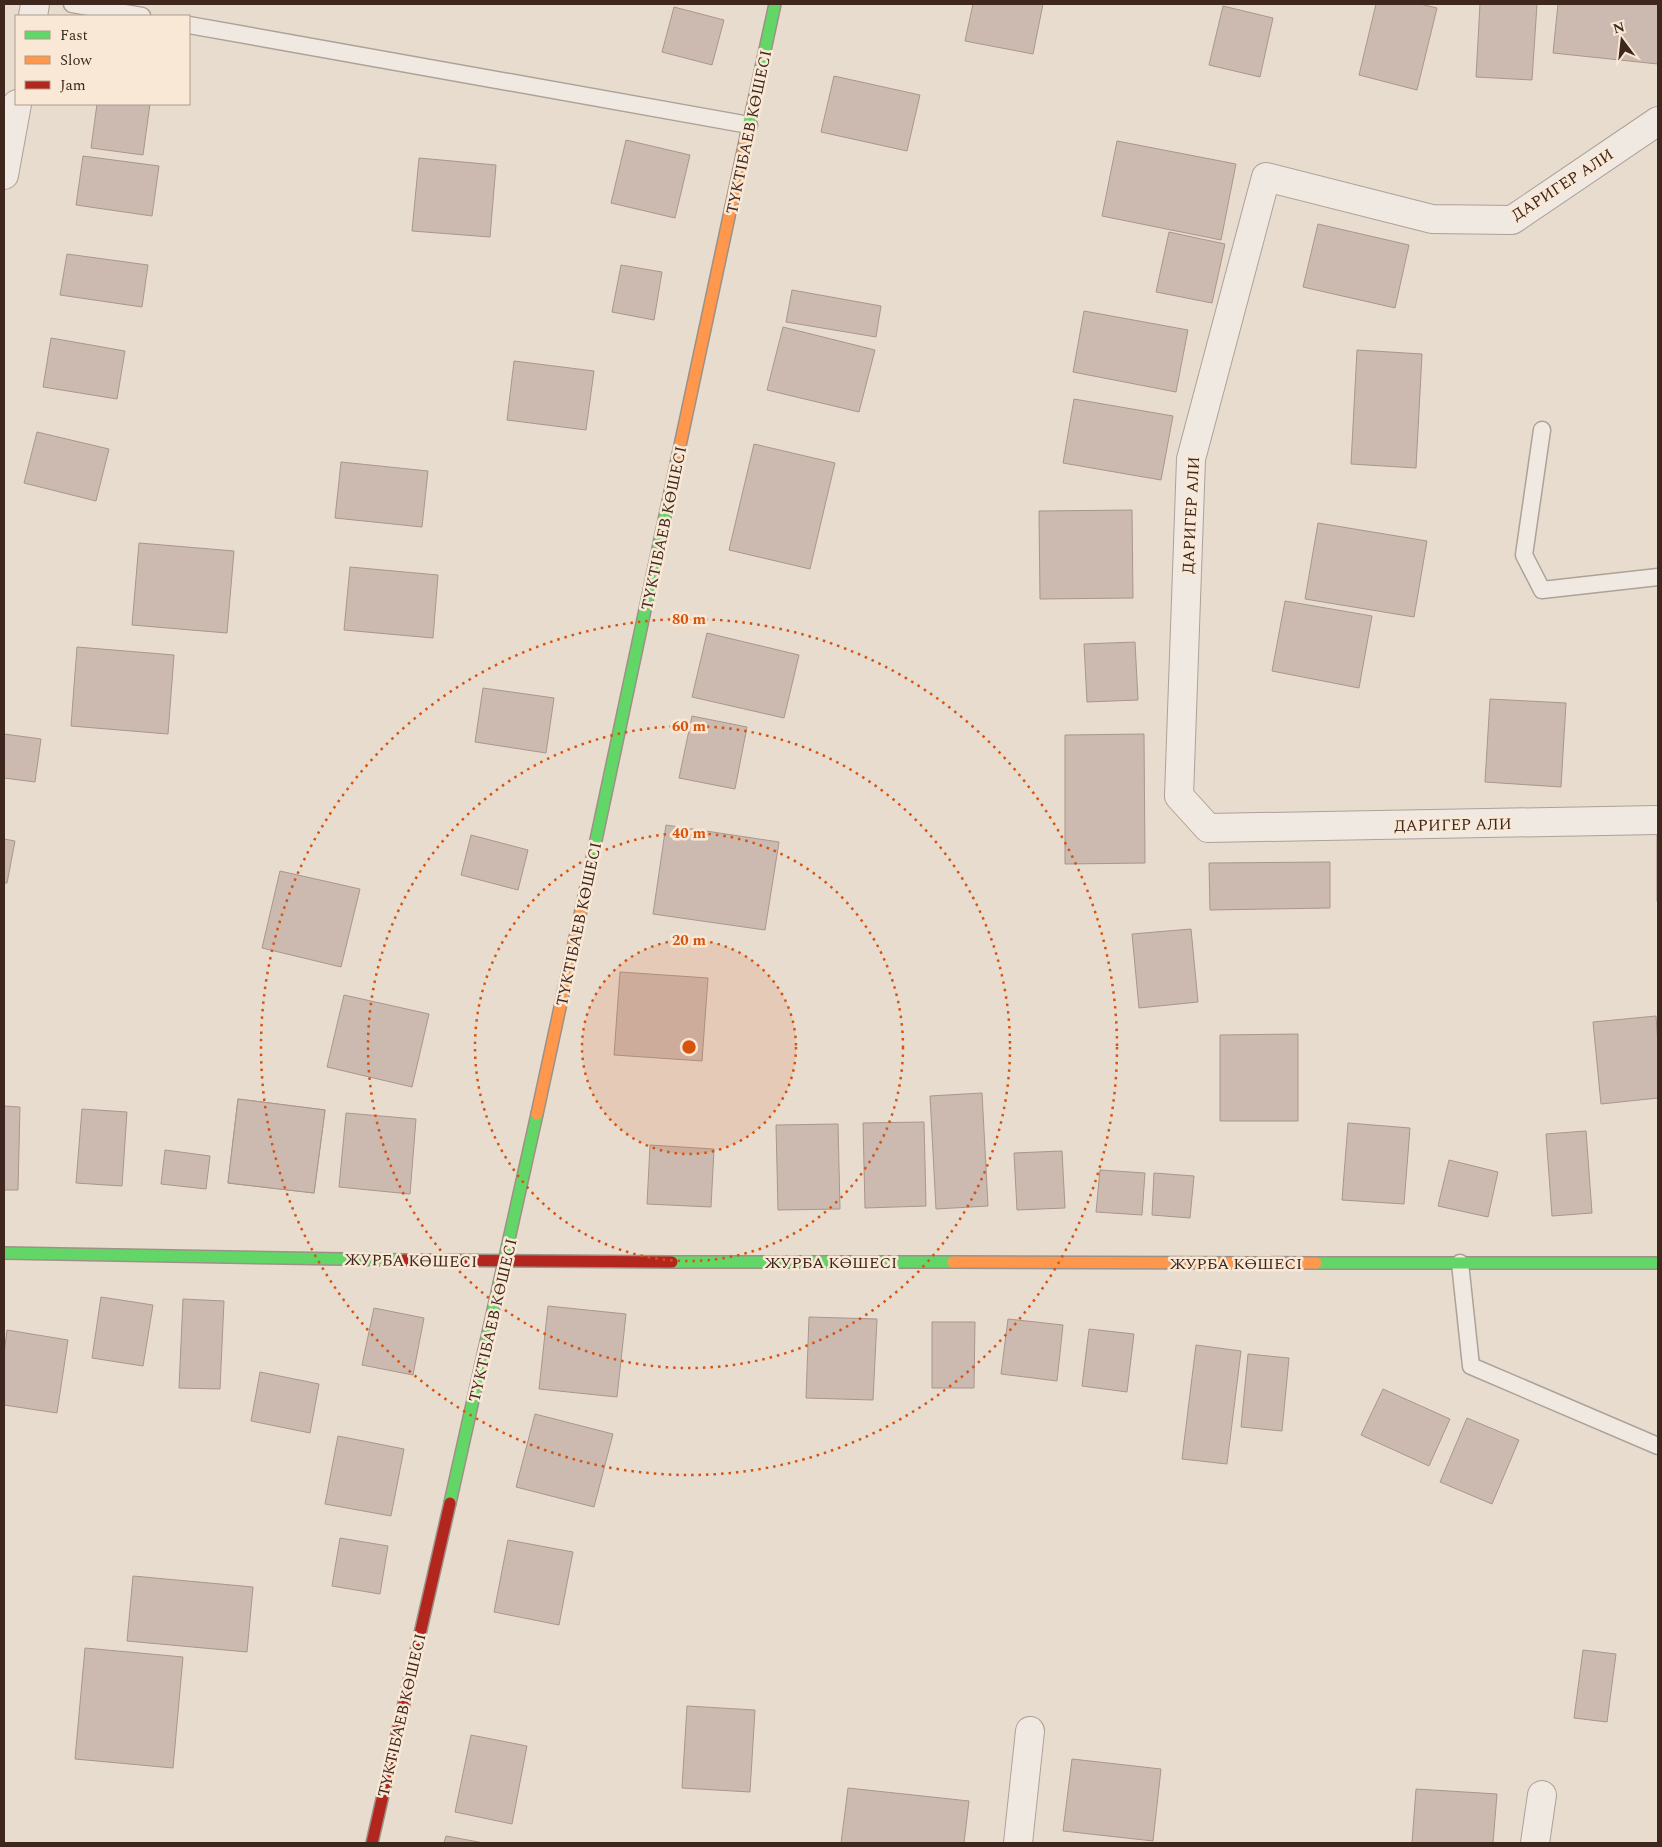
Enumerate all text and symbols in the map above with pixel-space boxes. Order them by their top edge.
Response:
legend [15,15,190,105]
north arrow [1597,15,1647,65]
text: N [1611,16,1627,40]
text: Fast [60,24,88,47]
street label: ТҮКТІБАЕВ КӨШЕСІ [720,48,778,216]
text: Slow [60,49,92,72]
text: Jam [60,74,86,97]
street label: ДАРИГЕР АЛИ [1507,143,1618,227]
street label: ТҮКТІБАЕВ КӨШЕСІ [635,444,693,612]
street label: ДАРИГЕР АЛИ [1176,456,1206,574]
text: 80 m [672,608,707,631]
text: 60 m [672,715,707,738]
street label: ДАРИГЕР АЛИ [1394,812,1512,838]
text: 40 m [672,822,707,845]
street label: ТҮКТІБАЕВ КӨШЕСІ [550,840,608,1008]
text: 20 m [672,929,707,952]
centre of rings [680,1038,698,1056]
street label: ТҮКТІБАЕВ КӨШЕСІ [462,1236,523,1404]
street label: ЖУРБА КӨШЕСІ [344,1248,477,1274]
street label: ЖУРБА КӨШЕСІ [765,1251,897,1275]
street label: ЖУРБА КӨШЕСІ [1170,1252,1302,1276]
street label: ТҮКТІБАЕВ КӨШЕСІ [371,1631,432,1799]

